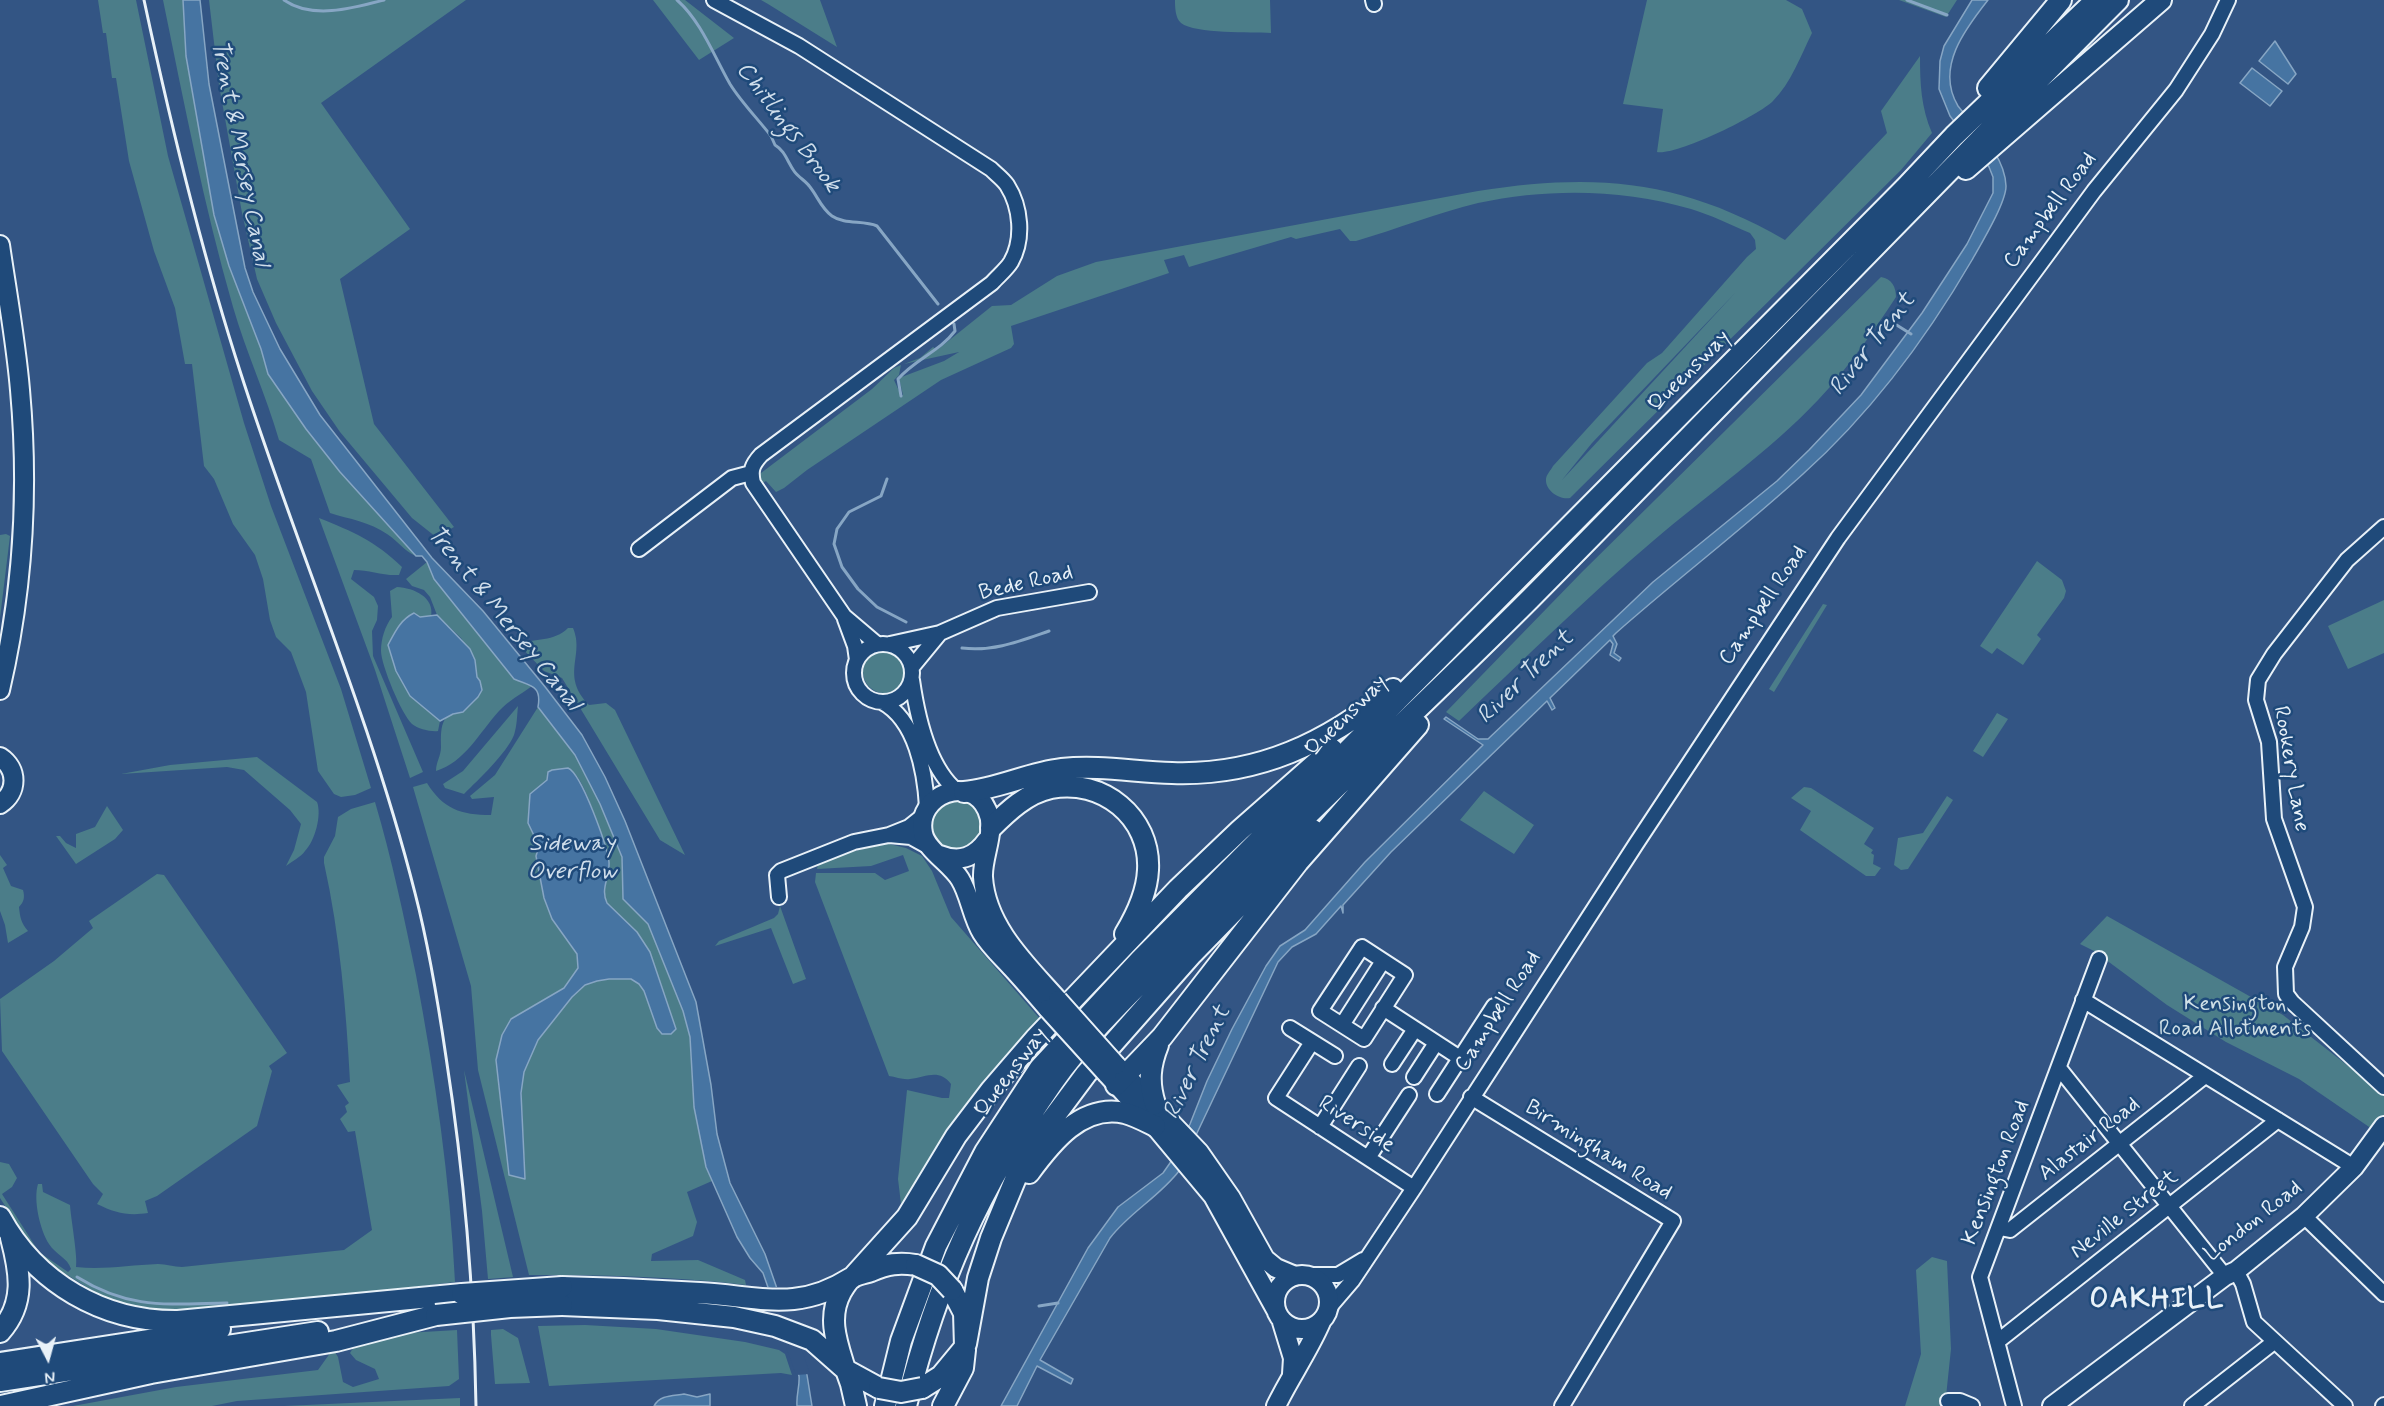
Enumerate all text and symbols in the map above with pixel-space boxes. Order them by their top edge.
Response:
water label: Trent & Mersey Canal [203,38,275,268]
water label: Chitlings Brook [728,57,846,199]
street label: Campbell Road [1999,148,2103,274]
water label: River Trent [1824,288,1922,402]
street label: Queensway [1643,325,1737,419]
water label: Trent & Mersey Canal [420,521,586,717]
street label: Campbell Road [1714,541,1814,671]
street label: Bede Road [976,560,1076,608]
water label: River Trent [1472,625,1580,731]
street label: Queensway [1300,670,1394,764]
street label: Rookery Lane [2266,704,2314,834]
water label: Sideway Overflow [528,831,616,887]
street label: Campbell Road [1450,947,1548,1077]
park label: Kensington Road Allotments [2159,992,2311,1044]
water label: River Trent [1158,1001,1238,1125]
street label: Queensway [970,1023,1054,1123]
street label: Riverside [1313,1091,1399,1159]
street label: Alastair Road [2034,1092,2146,1188]
street label: Birmingham Road [1519,1095,1677,1207]
street label: Kensington Road [1957,1097,2037,1249]
street label: Neville Street [2066,1165,2184,1265]
street label: London Road [2200,1176,2308,1268]
district label: OAKHILL [2095,1284,2219,1318]
north arrow [18,1328,78,1388]
text: N [44,1365,56,1387]

